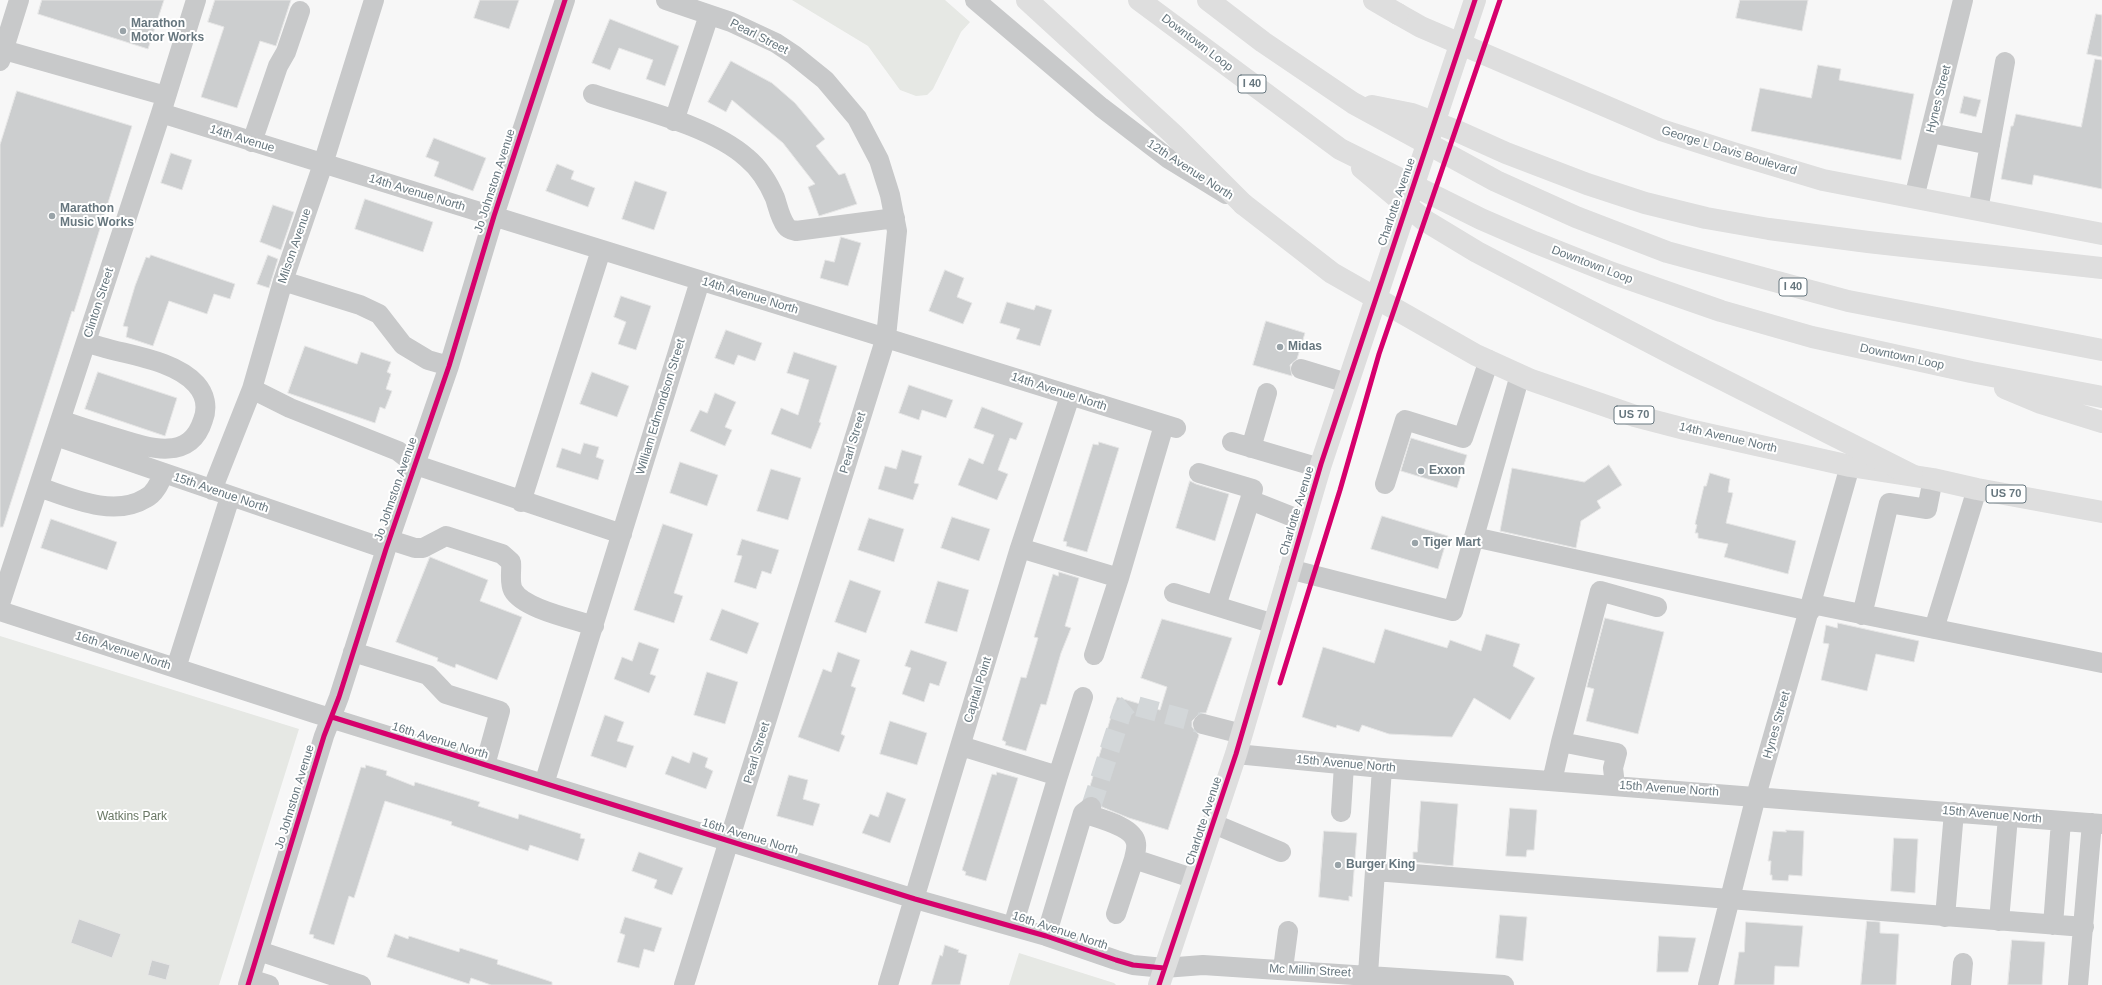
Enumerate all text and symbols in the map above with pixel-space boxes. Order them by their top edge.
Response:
street label: Downtown Loop [1158,11,1236,75]
street label: Pearl Street [728,16,790,58]
place label: Marathon Motor Works [131,17,204,45]
marker: Marathon Motor Works [118,26,128,36]
street label: Hynes Street [1924,64,1954,134]
road number: I 40 [1238,75,1266,93]
street label: 14th Avenue [208,122,276,156]
street label: George L Davis Boulevard [1660,124,1798,178]
street label: Jo Johnston Avenue [471,127,519,235]
street label: 12th Avenue North [1144,137,1236,203]
street label: Charlotte Avenue [1375,156,1419,248]
street label: 14th Avenue North [367,172,467,214]
place label: Marathon Music Works [60,202,134,230]
street label: Milson Avenue [275,207,315,285]
marker: Marathon Music Works [47,211,57,221]
street label: Downtown Loop [1549,243,1635,287]
street label: Clinton Street [81,266,117,340]
street label: 14th Avenue North [700,275,800,317]
road number: I 40 [1779,278,1807,296]
street label: William Edmondson Street [633,337,689,477]
place label: Midas [1288,340,1322,354]
street label: Downtown Loop [1858,341,1946,373]
marker: Midas [1275,342,1285,352]
street label: 14th Avenue North [1009,370,1109,414]
road number: US 70 [1614,406,1654,424]
street label: Pearl Street [837,411,869,475]
street label: 14th Avenue North [1678,420,1778,456]
street label: Jo Johnston Avenue [372,435,420,543]
place label: Exxon [1429,464,1465,478]
street label: Charlotte Avenue [1277,465,1317,557]
marker: Exxon [1416,466,1426,476]
street label: 15th Avenue North [171,470,271,516]
road number: US 70 [1986,485,2026,503]
place label: Tiger Mart [1423,536,1481,550]
marker: Tiger Mart [1410,538,1420,548]
street label: 16th Avenue North [73,629,173,673]
street label: Capital Point [961,655,995,725]
street label: Hynes Street [1761,690,1793,760]
street label: 16th Avenue North [390,720,490,762]
street label: Pearl Street [741,721,773,785]
street label: Jo Johnston Avenue [272,743,318,851]
street label: 15th Avenue North [1296,752,1396,776]
street label: Charlotte Avenue [1183,775,1225,867]
street label: 15th Avenue North [1619,778,1719,800]
street label: 15th Avenue North [1942,803,2042,827]
park label: Watkins Park [97,810,167,824]
street label: 16th Avenue North [700,816,800,858]
place label: Burger King [1346,858,1415,872]
marker: Burger King [1333,860,1343,870]
street label: 16th Avenue North [1010,909,1110,953]
street label: Mc Millin Street [1269,962,1351,980]

